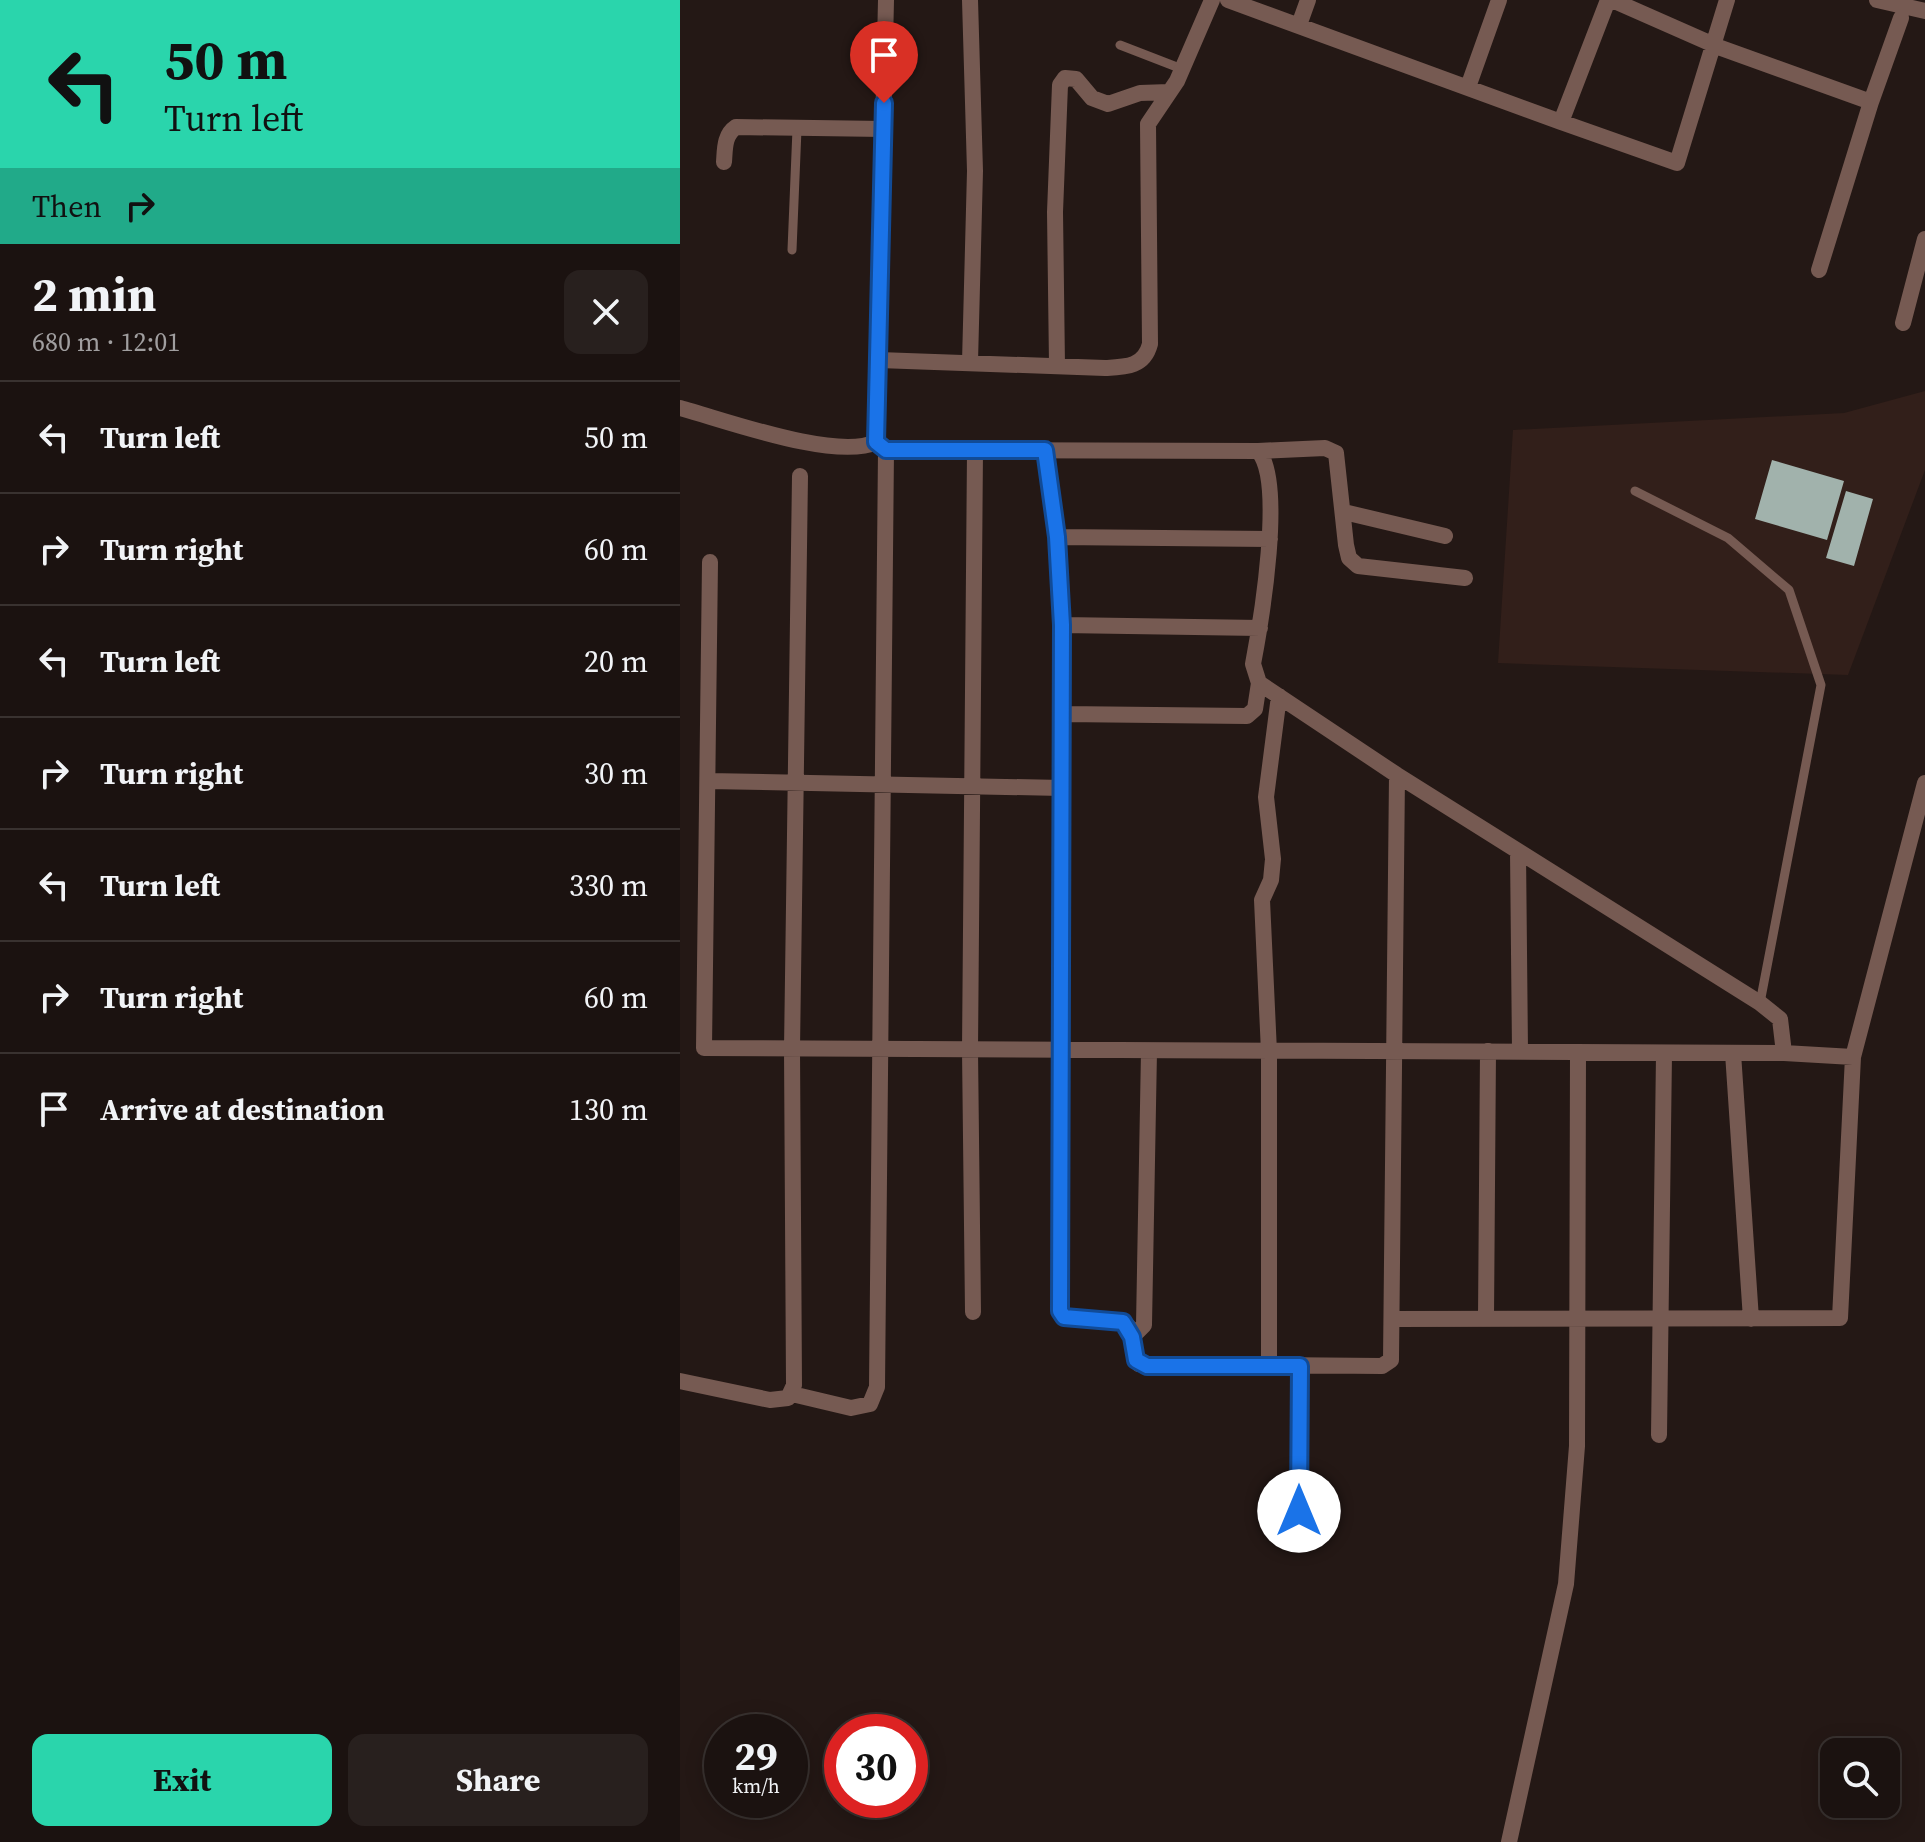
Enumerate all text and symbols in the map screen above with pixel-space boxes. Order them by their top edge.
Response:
text: 50 m [164,21,287,98]
pin [850,21,918,103]
icon: left [32,32,136,136]
icon: arrive [862,33,906,77]
text: Turn left [164,94,303,143]
icon: right [118,184,162,228]
text: Then [32,186,102,227]
text: 2 min [32,261,157,327]
button: close [564,270,648,354]
text: 680 m · 12:01 [32,324,180,360]
icon: left [32,415,76,459]
text: Turn left [100,417,220,458]
text: 50 m [584,417,648,458]
icon: right [32,527,76,571]
text: Turn right [100,529,243,570]
text: 60 m [584,529,648,570]
icon: left [32,639,76,683]
text: Turn left [100,641,220,682]
text: 20 m [584,641,648,682]
icon: right [32,751,76,795]
text: Turn right [100,753,243,794]
text: 30 m [584,753,648,794]
icon: left [32,863,76,907]
text: Turn left [100,865,220,906]
text: 330 m [569,865,648,906]
icon: right [32,975,76,1019]
text: Turn right [100,977,243,1018]
text: 60 m [584,977,648,1018]
icon: arrive [32,1087,76,1131]
text: Arrive at destination [100,1089,385,1130]
text: 130 m [569,1089,648,1130]
position arrow [1257,1469,1341,1553]
speed limit sign: 30 [824,1714,928,1818]
text: 29 [734,1729,778,1783]
button: Exit [32,1734,332,1826]
button: Share [348,1734,648,1826]
map controls [1820,1738,1900,1818]
button: search [1820,1738,1900,1818]
text: km/h [732,1772,780,1800]

